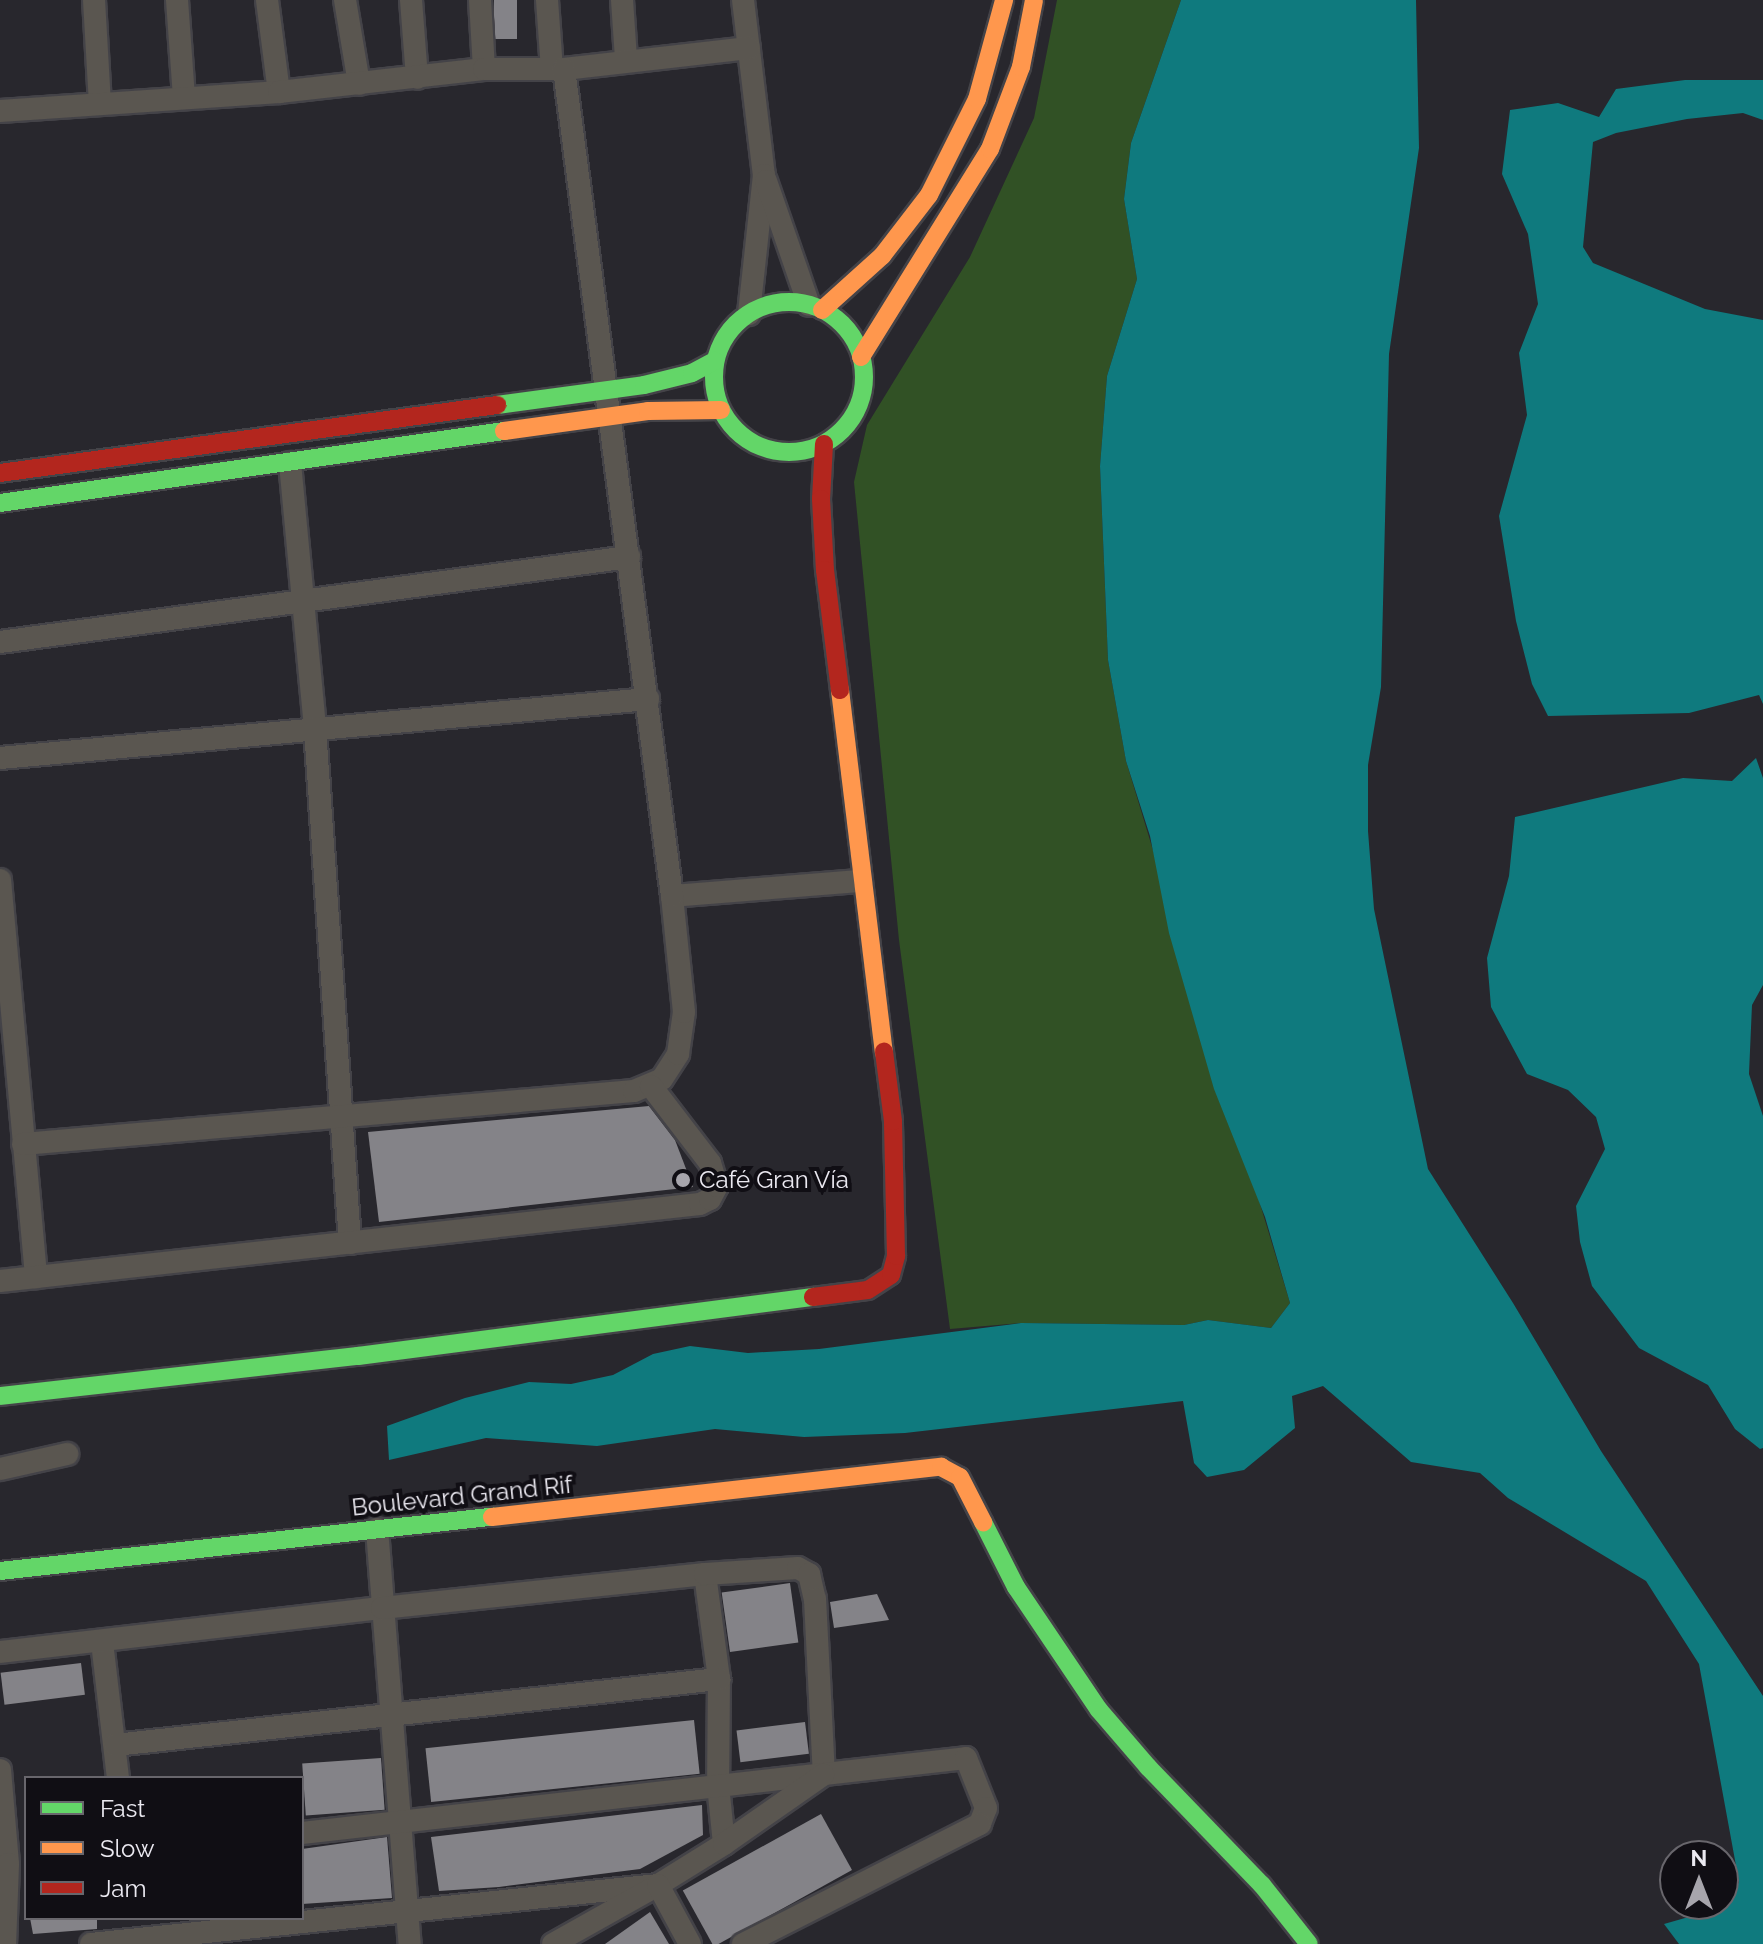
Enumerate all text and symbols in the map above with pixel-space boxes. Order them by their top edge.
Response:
place label: Café Gran Vía [699,1166,850,1194]
marker: Café Gran Vía [674,1171,692,1189]
street label: Boulevard Grand Rif [350,1470,574,1522]
legend [24,1776,304,1920]
text: Fast [100,1794,145,1823]
text: Slow [100,1834,154,1863]
north arrow [1659,1840,1739,1920]
text: N [1691,1845,1707,1871]
text: Jam [100,1874,146,1903]

